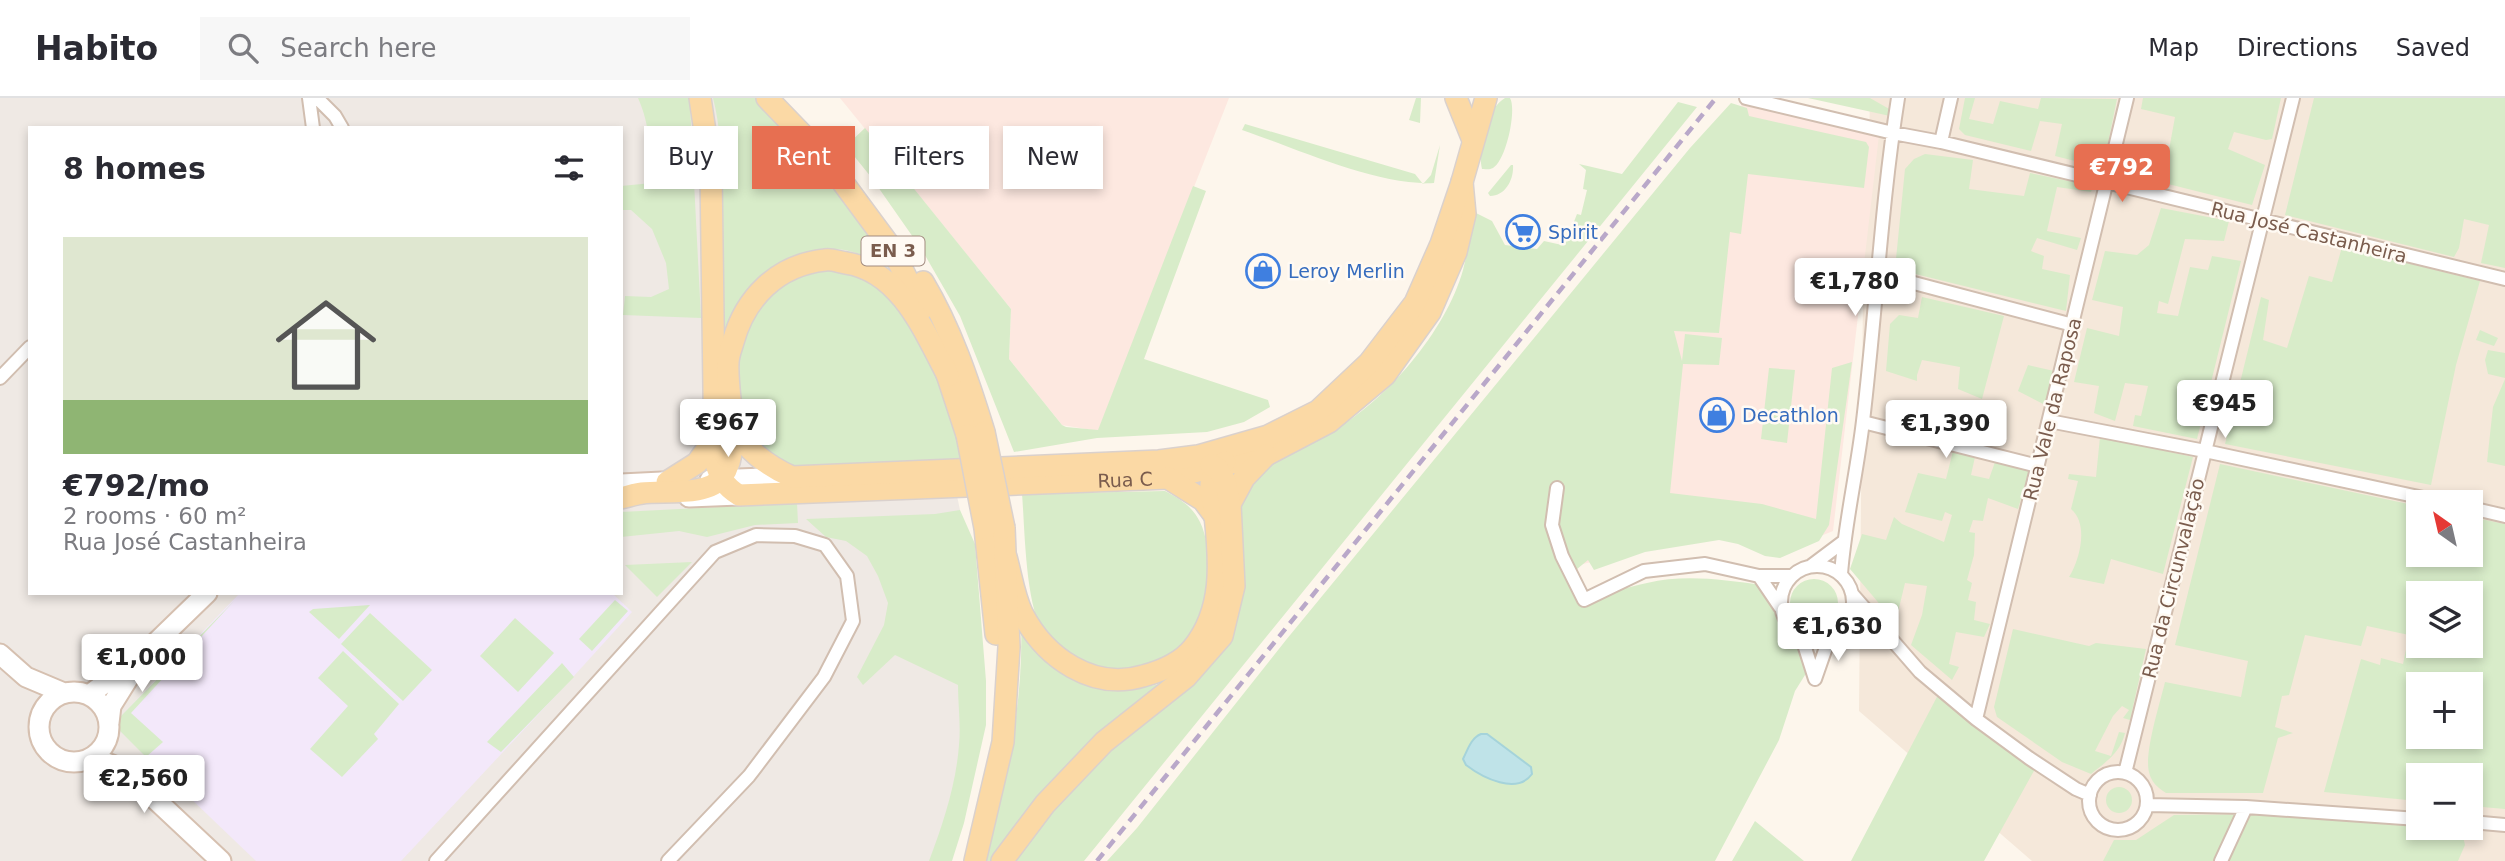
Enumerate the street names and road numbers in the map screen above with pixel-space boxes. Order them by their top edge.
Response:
street label: Rua José Castanheira [2209,197,2409,267]
road number: EN 3 [862,236,924,266]
street label: Rua Vale da Raposa [2019,315,2085,503]
street label: Rua C [1097,468,1153,492]
street label: Rua da Circunvalação [2137,475,2209,681]

